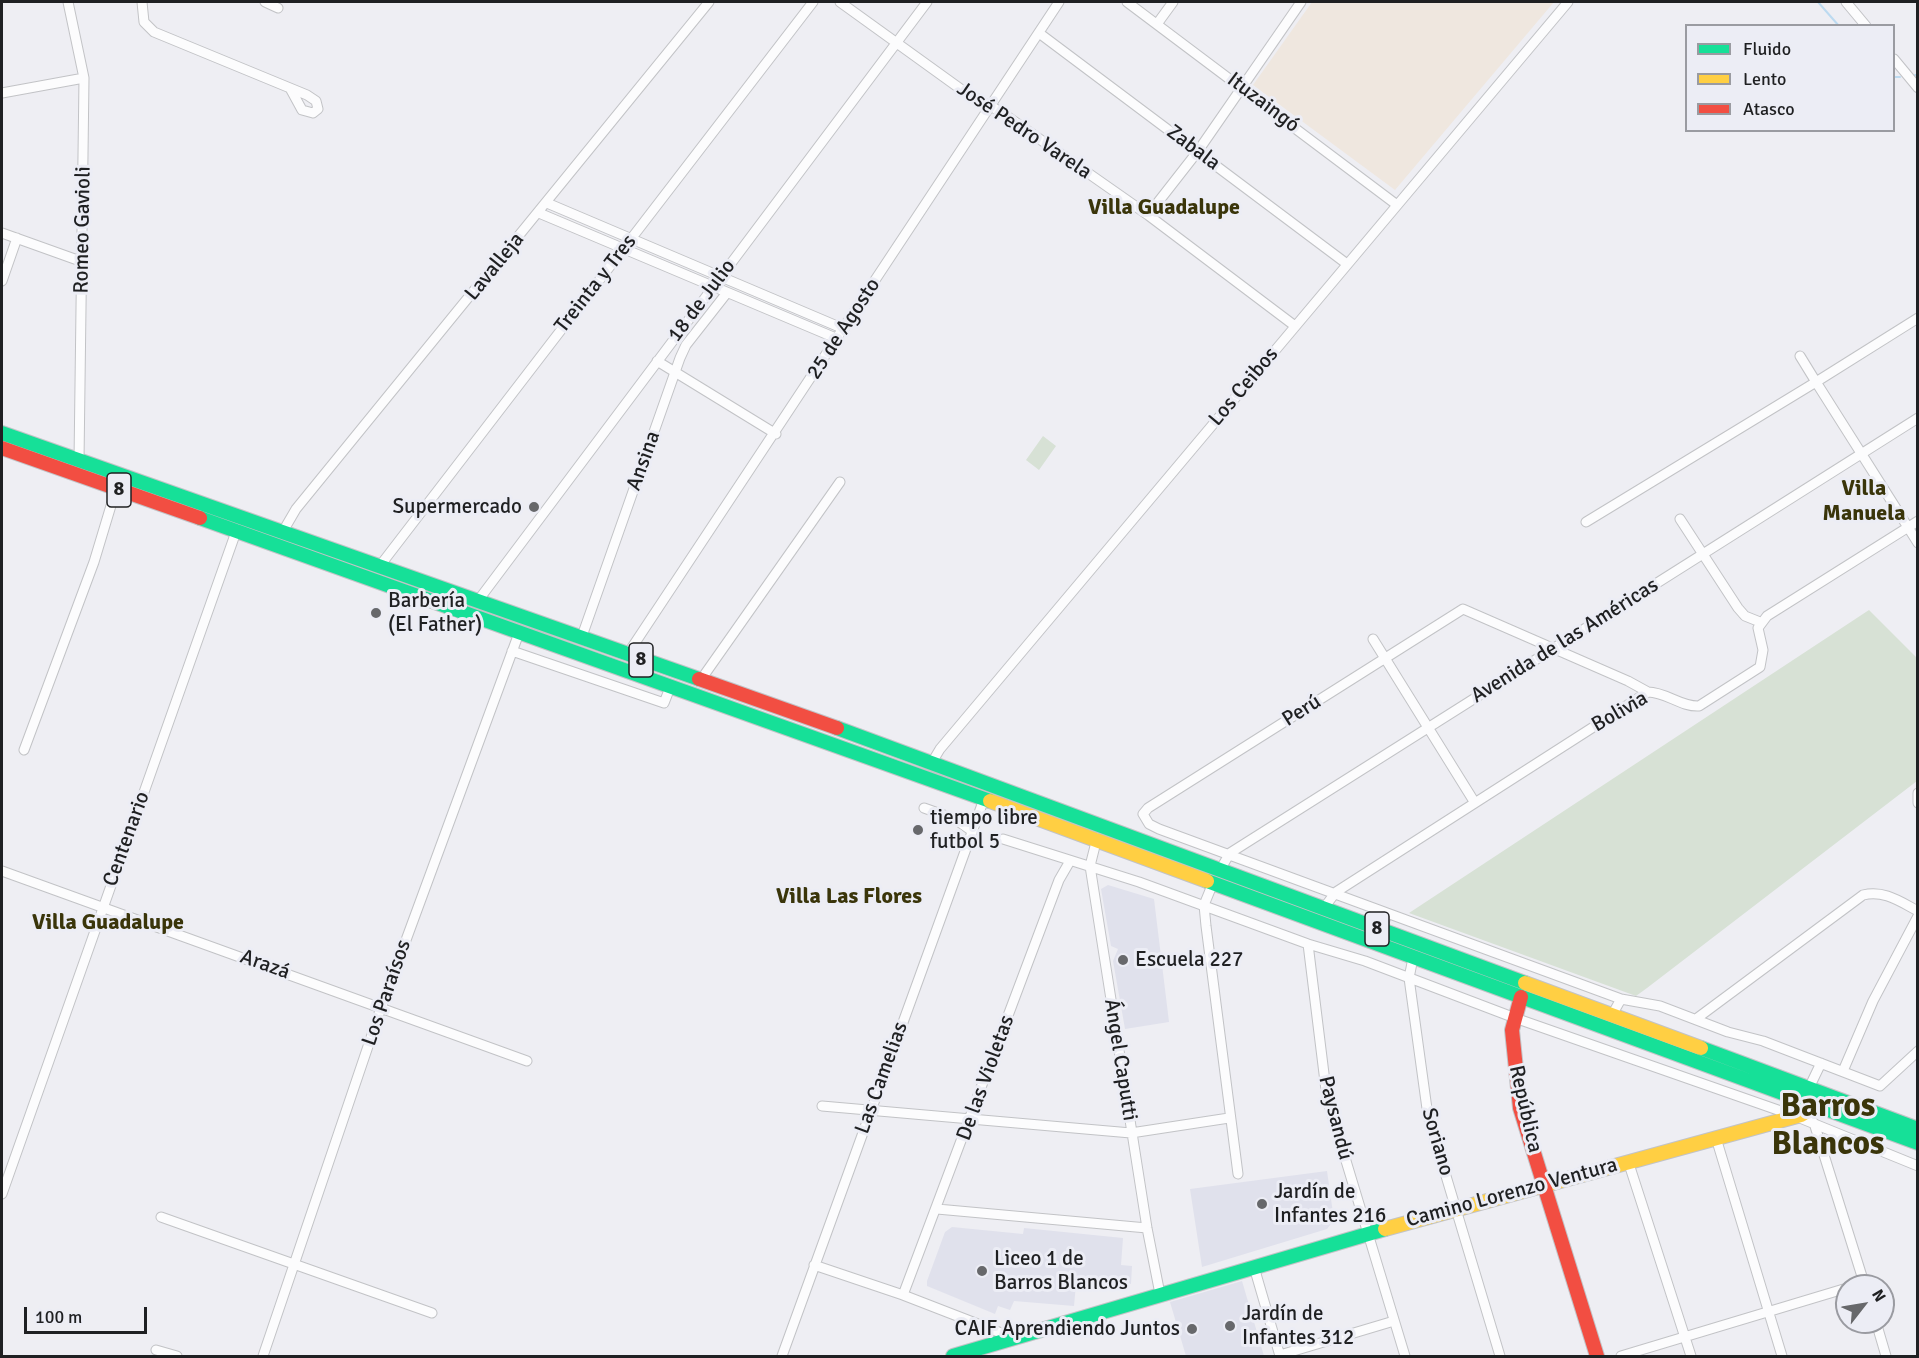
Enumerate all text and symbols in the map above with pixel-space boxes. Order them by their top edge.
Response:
legend [1685,24,1895,132]
text: Fluido [1743,38,1791,60]
street label: Ituzaingó [1222,68,1304,138]
text: Lento [1743,68,1786,90]
street label: José Pedro Varela [952,77,1096,185]
text: Atasco [1743,98,1795,120]
street label: Zabala [1161,120,1225,176]
street label: Romeo Gavioli [69,166,97,294]
district label: Villa Guadalupe [1088,195,1240,221]
street label: Lavalleja [460,228,530,306]
street label: Treinta y Tres [550,230,642,338]
street label: 18 de Julio [663,255,741,347]
street label: 25 de Agosto [802,274,886,384]
street label: Los Ceibos [1204,342,1284,432]
street label: Ansina [622,428,666,494]
road number: 8 [107,473,131,507]
district label: Villa Manuela [1823,476,1905,528]
place label: Supermercado [392,494,522,520]
marker: Supermercado [527,500,541,514]
street label: Avenida de las Américas [1467,573,1663,709]
place label: Barbería (El Father) [388,588,482,638]
marker: Barbería (El Father) [369,606,383,620]
road number: 8 [629,643,653,677]
street label: Bolivia [1587,686,1653,738]
street label: Perú [1278,689,1326,733]
street label: Centenario [98,788,156,890]
place label: tiempo libre futbol 5 [930,805,1038,855]
marker: tiempo libre futbol 5 [911,823,925,837]
district label: Villa Las Flores [776,884,922,910]
district label: Villa Guadalupe [32,910,184,936]
road number: 8 [1365,912,1389,946]
street label: Los Paraísos [357,937,417,1049]
street label: Arazá [237,944,293,986]
place label: Escuela 227 [1135,947,1243,973]
marker: Escuela 227 [1116,953,1130,967]
street label: Ángel Caputti [1098,997,1142,1123]
street label: De las Violetas [952,1012,1020,1144]
street label: Las Camelias [850,1019,914,1137]
street label: República [1503,1063,1547,1155]
street label: Paysandú [1312,1073,1358,1163]
district label: Barros Blancos [1772,1087,1884,1165]
street label: Soriano [1415,1105,1459,1179]
street label: Camino Lorenzo Ventura [1404,1153,1620,1233]
place label: Jardín de Infantes 216 [1274,1179,1386,1229]
marker: Jardín de Infantes 216 [1255,1197,1269,1211]
place label: Liceo 1 de Barros Blancos [994,1246,1128,1296]
marker: Liceo 1 de Barros Blancos [975,1264,989,1278]
north arrow [1835,1274,1895,1334]
text: N [1867,1286,1890,1306]
scale bar [27,1295,150,1333]
place label: Jardín de Infantes 312 [1242,1301,1354,1351]
text: 100 m [35,1306,82,1328]
place label: CAIF Aprendiendo Juntos [954,1316,1180,1342]
marker: Jardín de Infantes 312 [1223,1319,1237,1333]
marker: CAIF Aprendiendo Juntos [1185,1322,1199,1336]

